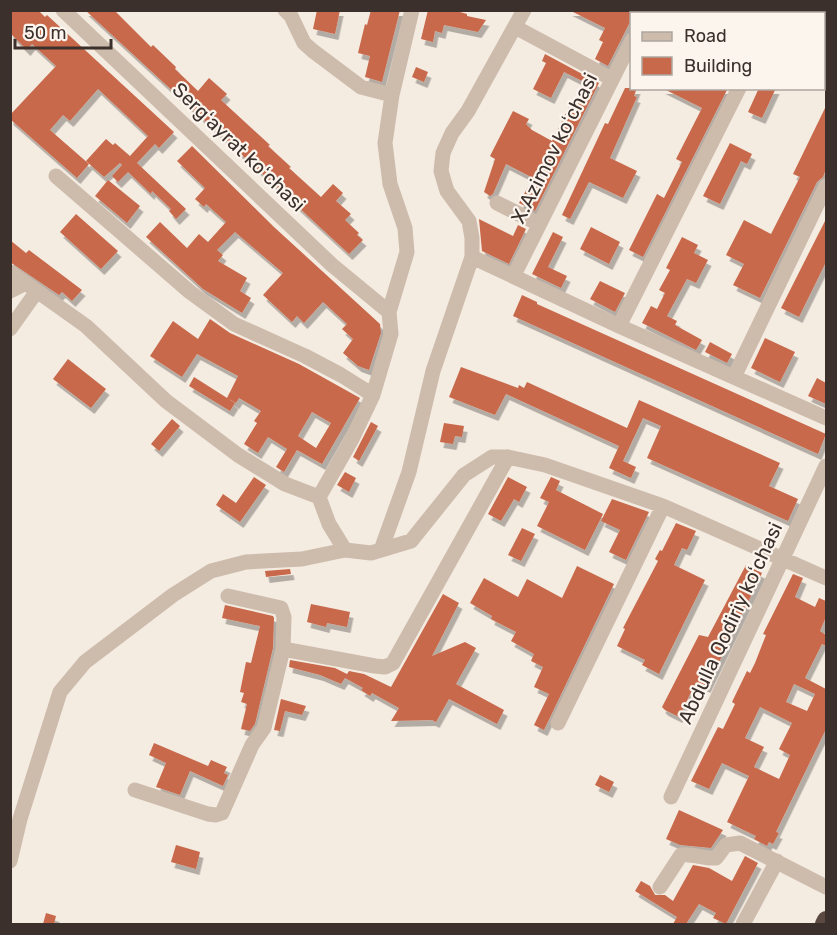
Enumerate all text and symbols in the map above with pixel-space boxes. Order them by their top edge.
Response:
scale bar [15,12,111,50]
legend [630,12,825,90]
text: 50 m [24,22,67,44]
text: Road [684,25,727,47]
text: Building [684,55,752,77]
street label: X.Azimov koʻchasi [506,69,602,227]
street label: Sergʻayrat koʻchasi [168,77,310,217]
street label: Abdulla Qodiriy koʻchasi [673,518,787,728]

